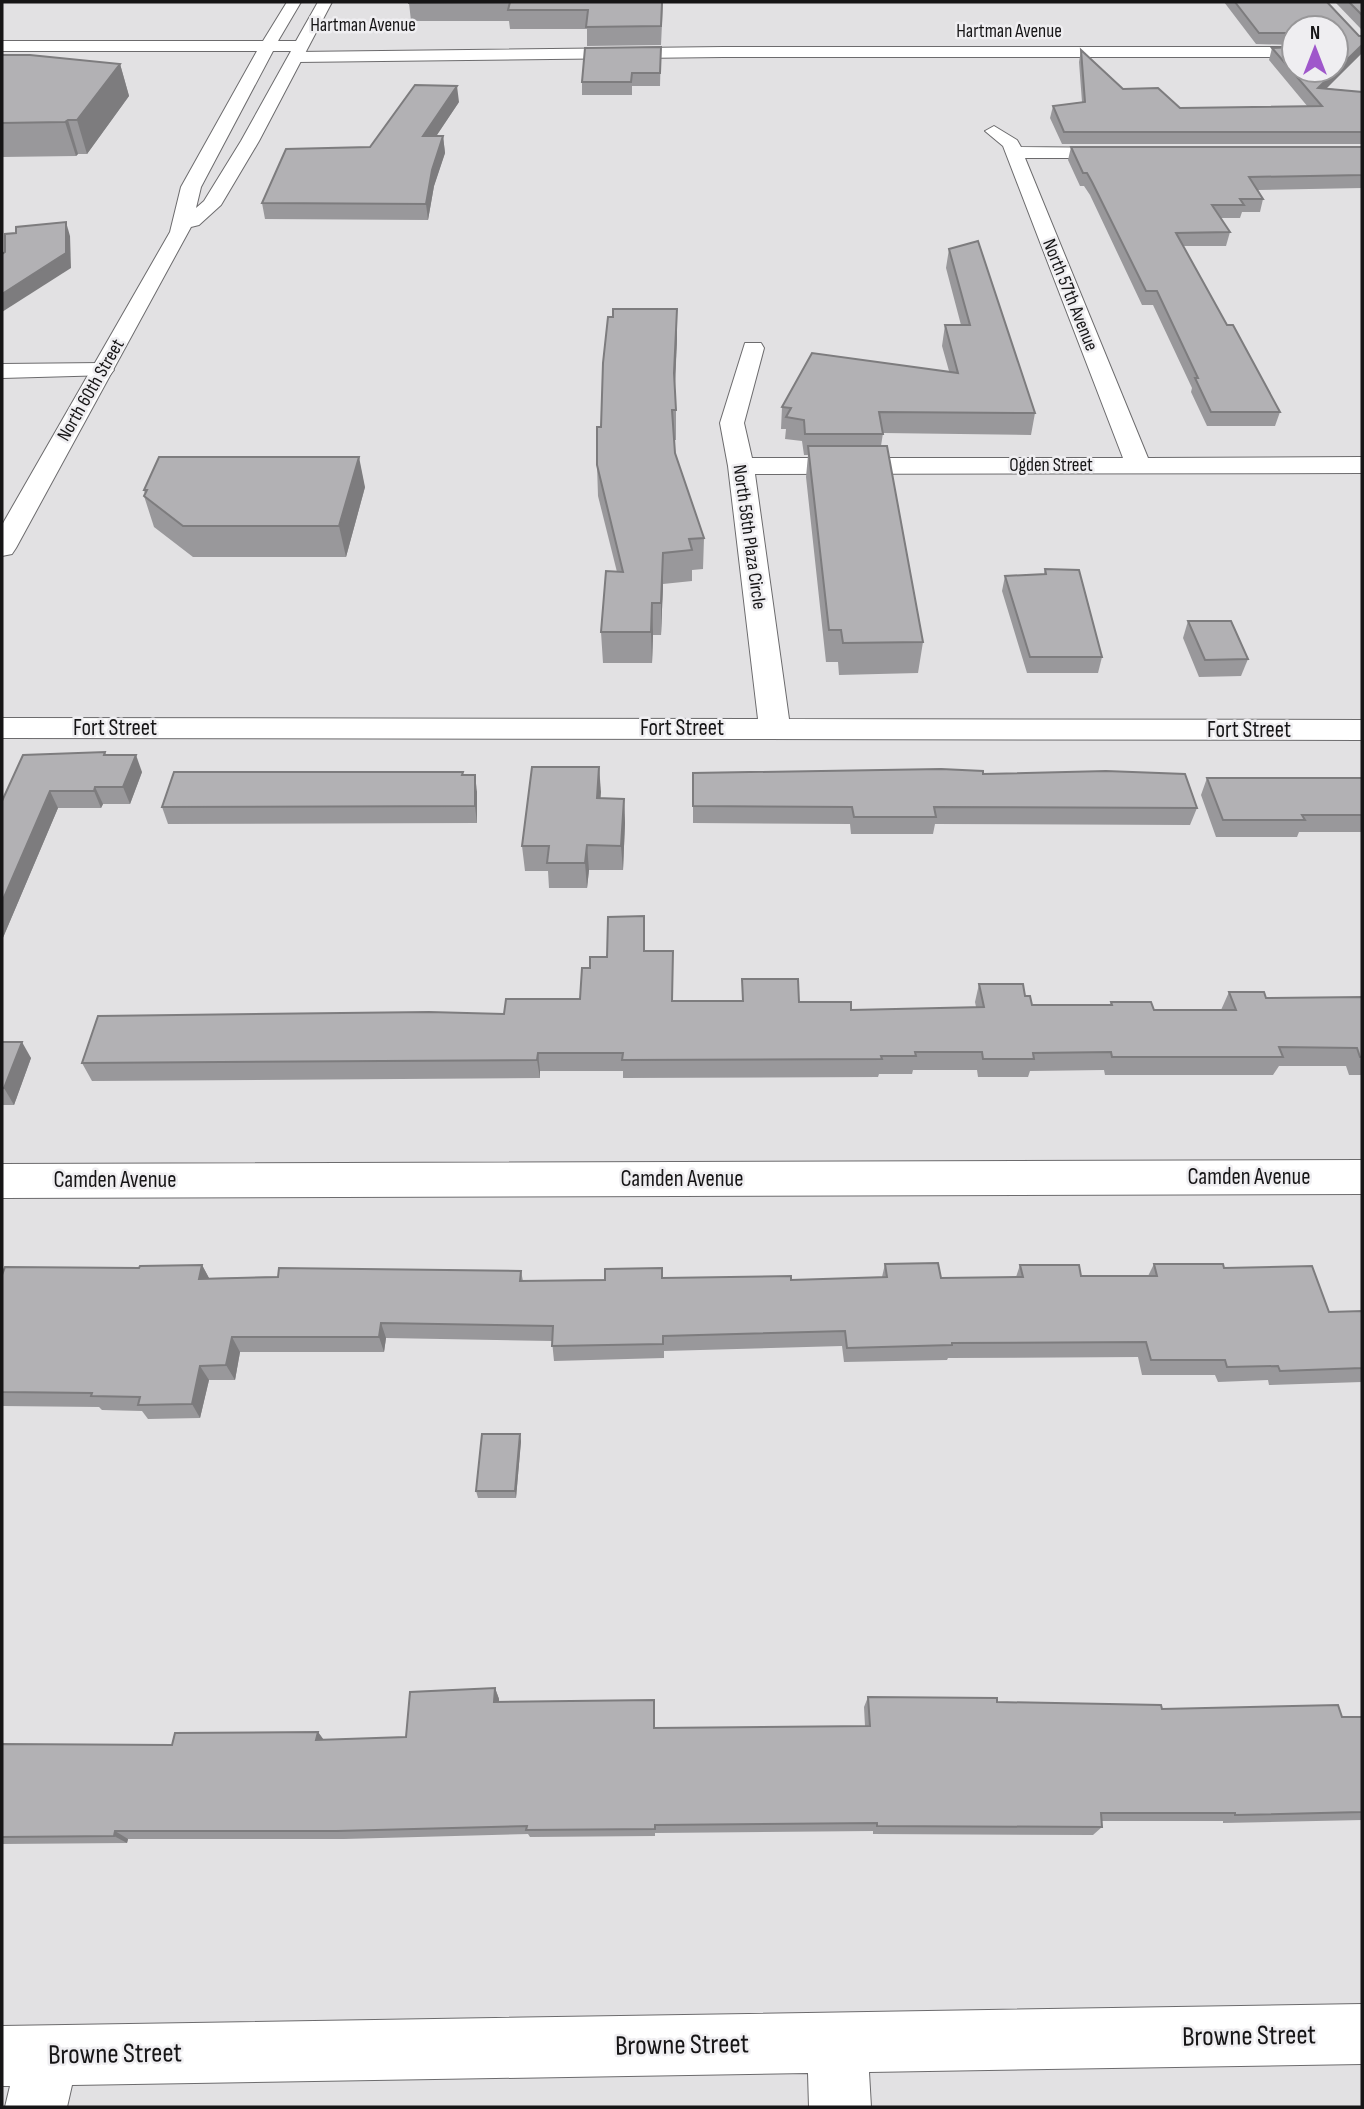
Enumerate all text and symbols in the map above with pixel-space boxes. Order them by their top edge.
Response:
street label: Hartman Avenue [310,14,416,37]
north arrow [1280,14,1350,84]
street label: Hartman Avenue [956,20,1062,43]
text: N [1310,22,1320,45]
street label: North 57th Avenue [1037,236,1103,354]
street label: North 60th Street [53,335,130,445]
street label: Ogden Street [1009,454,1093,477]
street label: North 58th Plaza Circle [727,463,771,611]
street label: Fort Street [73,714,157,742]
street label: Fort Street [640,714,724,742]
street label: Fort Street [1207,716,1291,744]
street label: Camden Avenue [1188,1163,1310,1191]
street label: Camden Avenue [621,1165,743,1193]
street label: Camden Avenue [54,1166,176,1194]
street label: Browne Street [1182,2018,1316,2054]
street label: Browne Street [615,2027,749,2063]
street label: Browne Street [48,2036,182,2072]

